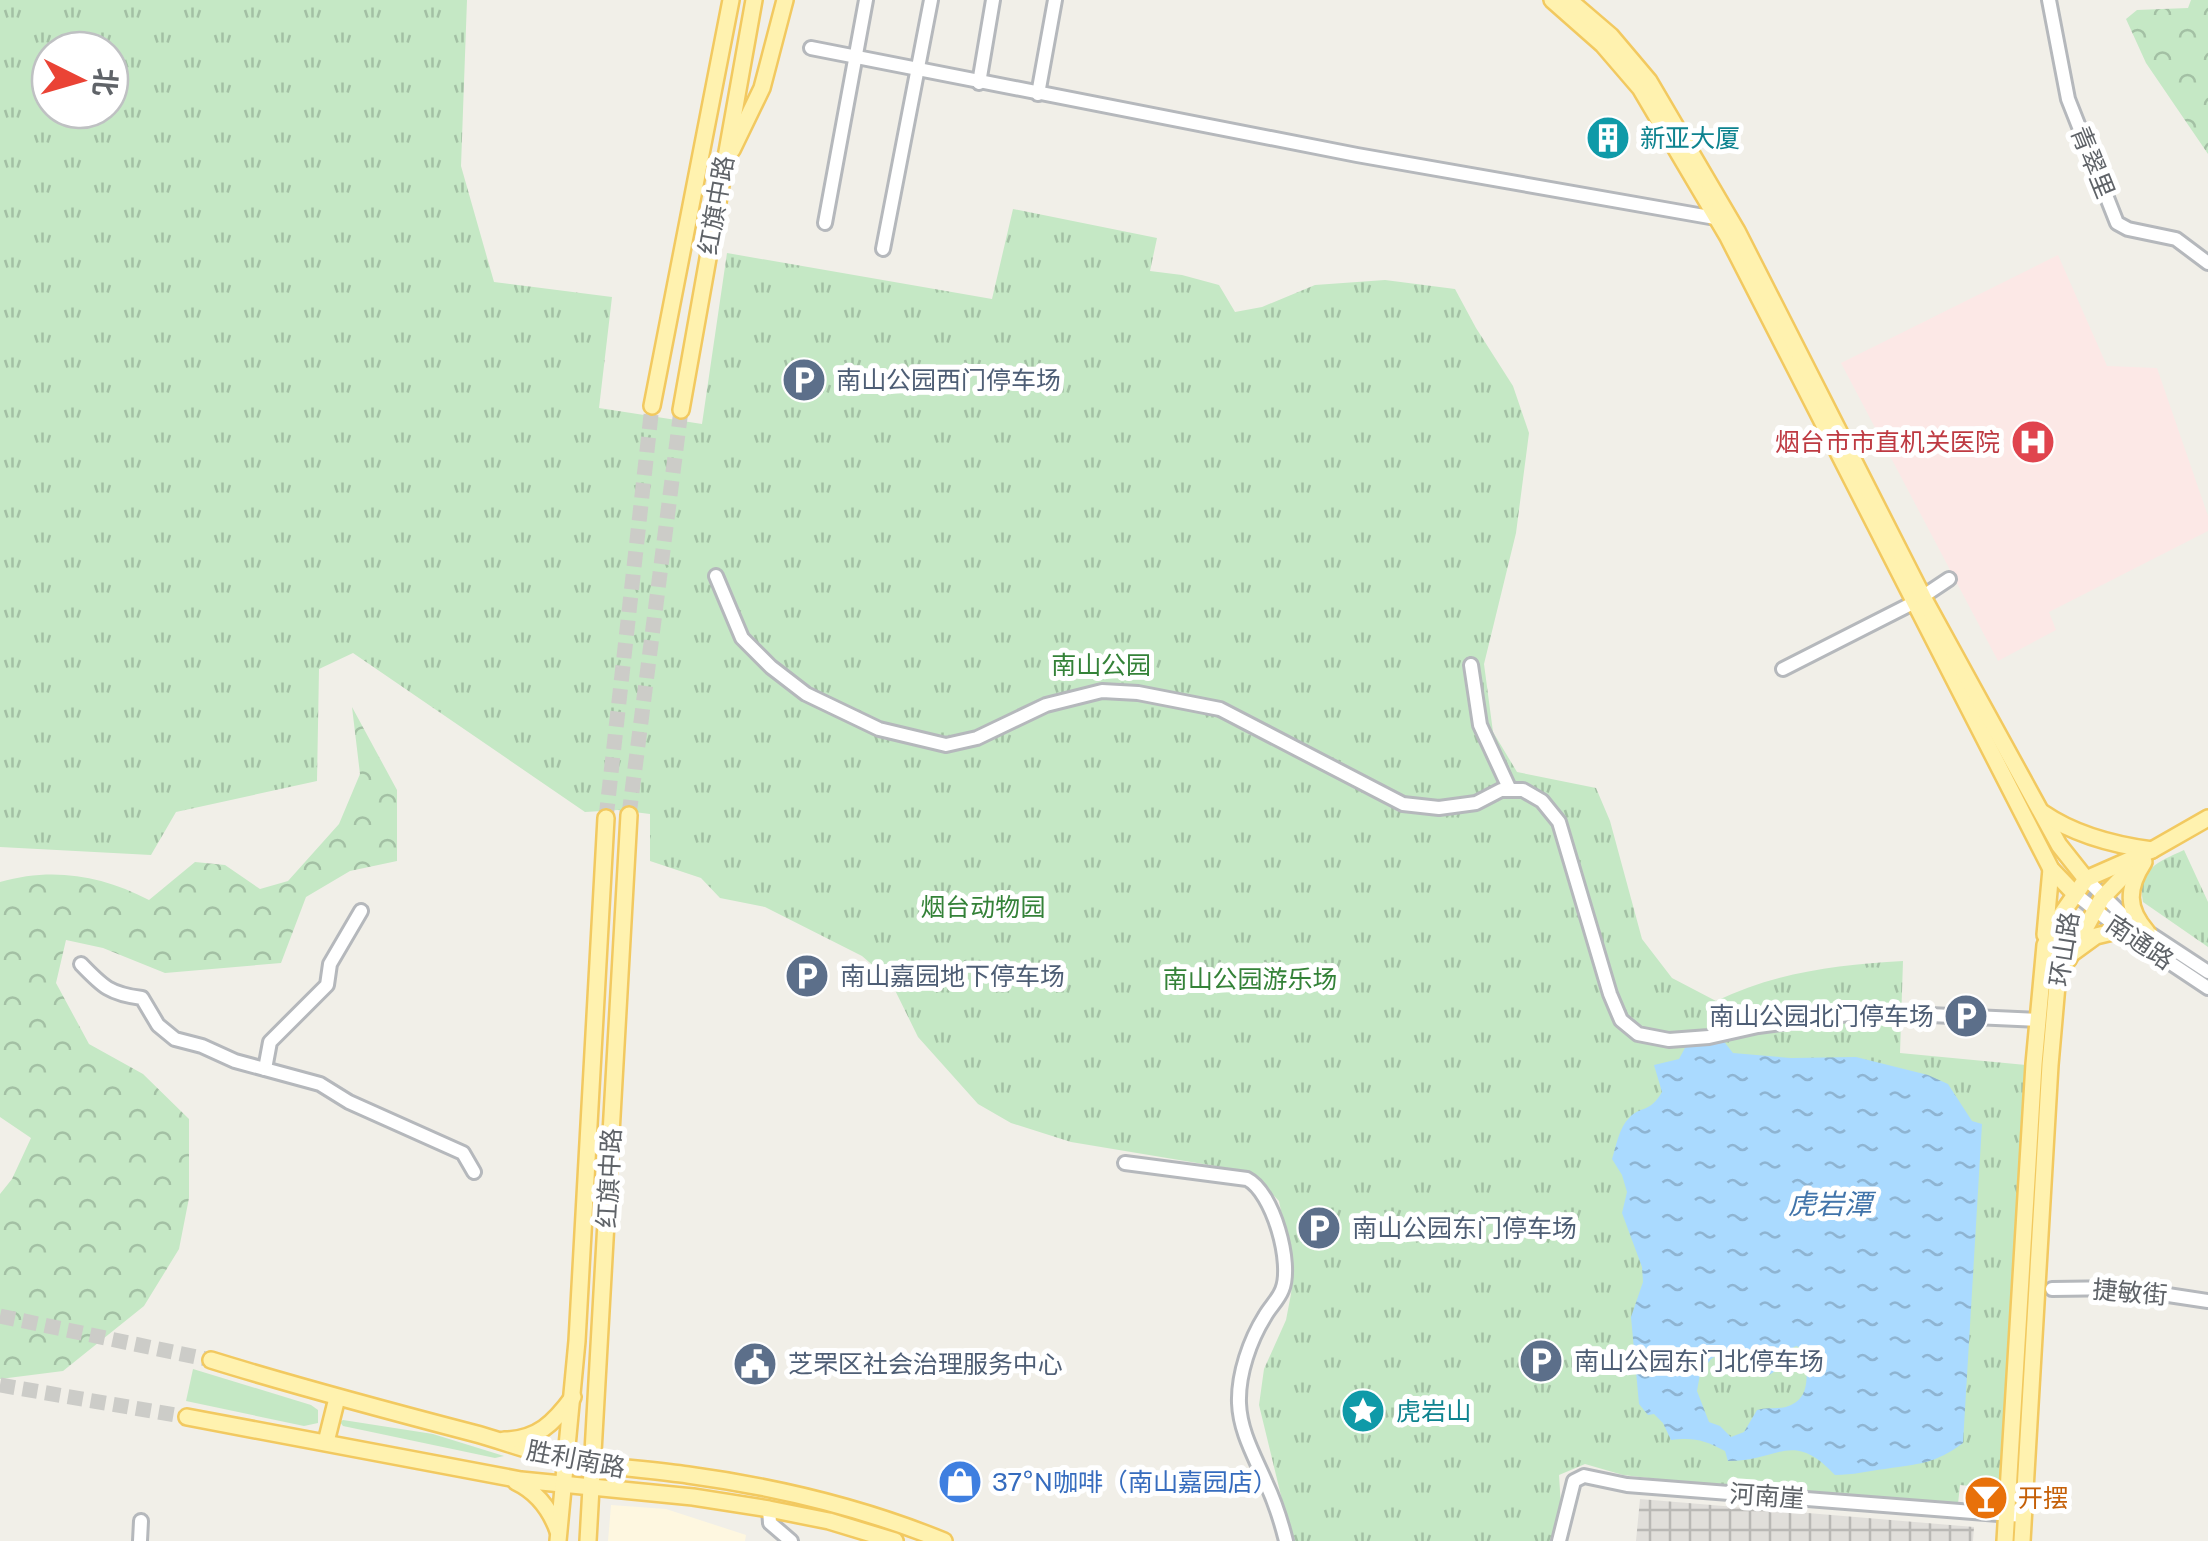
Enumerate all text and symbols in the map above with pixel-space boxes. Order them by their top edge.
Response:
north arrow [30,30,130,130]
text: 北 [88,67,123,98]
building icon: 新亚大厦 [1585,115,1631,161]
street label: 青翠里 [2065,122,2121,202]
place label: 新亚大厦 [1640,123,1740,153]
street label: 红旗中路 [693,153,739,257]
parking icon: 南山公园西门停车场 [781,357,827,403]
place label: 南山公园西门停车场 [836,365,1061,395]
hospital icon: 烟台市市直机关医院 [2010,419,2056,465]
place label: 烟台市市直机关医院 [1775,427,2000,457]
park label: 南山公园 [1051,650,1151,680]
park label: 烟台动物园 [920,892,1046,922]
street label: 南通路 [2101,909,2179,975]
street label: 环山路 [2043,910,2085,988]
parking icon: 南山嘉园地下停车场 [784,953,830,999]
place label: 南山嘉园地下停车场 [840,961,1065,991]
park label: 南山公园游乐场 [1162,964,1338,994]
parking icon: 南山公园北门停车场 [1943,993,1989,1039]
place label: 南山公园北门停车场 [1709,1001,1934,1031]
street label: 红旗中路 [591,1127,627,1229]
water label: 虎岩潭 [1788,1187,1877,1220]
parking icon: 南山公园东门停车场 [1296,1205,1342,1251]
place label: 南山公园东门停车场 [1352,1213,1577,1243]
street label: 捷敏街 [2091,1274,2169,1310]
parking icon: 南山公园东门北停车场 [1518,1338,1564,1384]
public building icon: 芝罘区社会治理服务中心 [732,1341,778,1387]
place label: 南山公园东门北停车场 [1574,1346,1824,1376]
place label: 芝罘区社会治理服务中心 [788,1349,1063,1379]
place icon: 虎岩山 [1340,1388,1386,1434]
place label: 虎岩山 [1396,1396,1471,1426]
street label: 胜利南路 [524,1435,628,1483]
shop icon: 37°N咖啡（南山嘉园店） [937,1459,983,1505]
place label: 37°N咖啡（南山嘉园店） [992,1467,1278,1497]
bar icon: 开摆 [1963,1475,2009,1521]
street label: 河南崖 [1729,1478,1805,1514]
place label: 开摆 [2018,1483,2068,1513]

